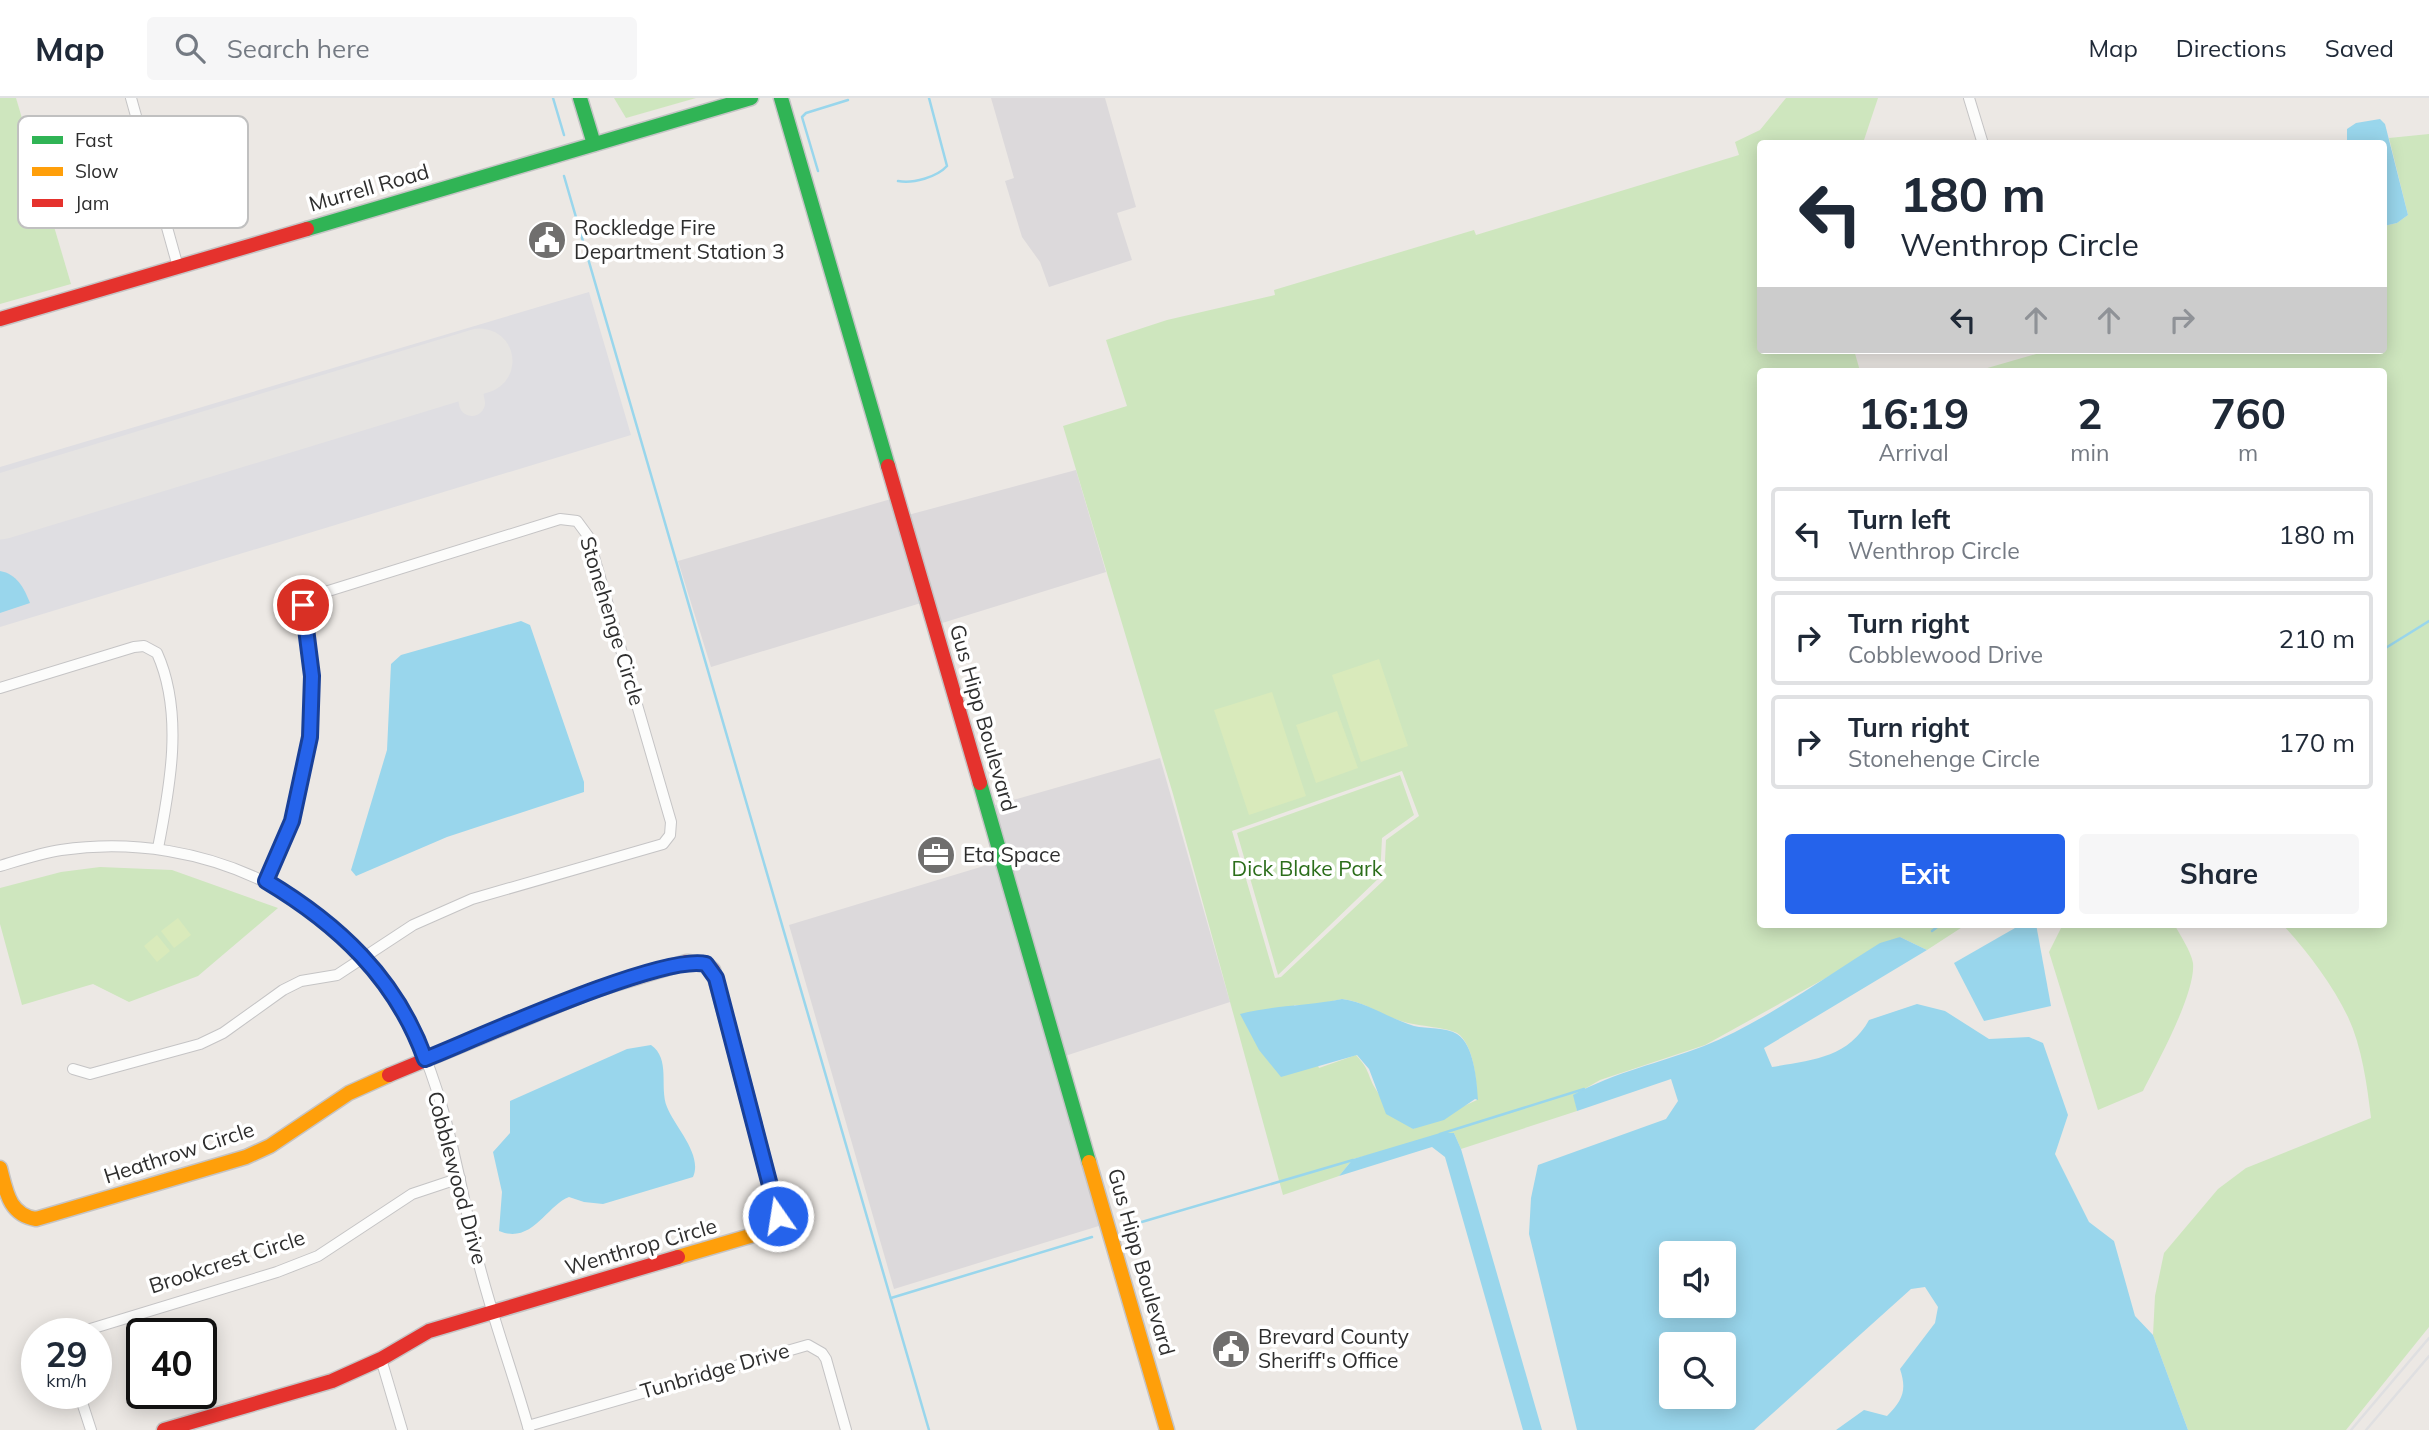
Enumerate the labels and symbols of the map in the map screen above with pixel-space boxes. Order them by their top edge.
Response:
legend [18,116,248,228]
text: Fast [75,128,113,152]
street label: Murrell Road [306,158,432,217]
text: Slow [75,159,119,183]
text: Jam [75,191,109,215]
place label: Rockledge Fire Department Station 3 [574,214,785,264]
public building icon: Rockledge Fire Department Station 3 [526,219,568,261]
street label: Stonehenge Circle [575,533,651,708]
pin [273,575,333,635]
street label: Gus Hipp Boulevard [945,621,1023,814]
office icon: Eta Space [915,834,957,876]
place label: Eta Space [963,841,1061,867]
park label: Dick Blake Park [1232,855,1383,881]
street label: Cobblewood Drive [422,1088,494,1267]
street label: Heathrow Circle [100,1116,257,1189]
street label: Gus Hipp Boulevard [1103,1165,1181,1358]
position arrow [741,1179,815,1253]
street label: Wenthrop Circle [562,1212,720,1280]
street label: Brookcrest Circle [145,1224,308,1299]
speed limit sign: 40 [126,1318,217,1409]
place label: Brevard County Sheriff's Office [1258,1323,1409,1373]
public building icon: Brevard County Sheriff's Office [1210,1328,1252,1370]
street label: Tunbridge Drive [637,1336,792,1404]

